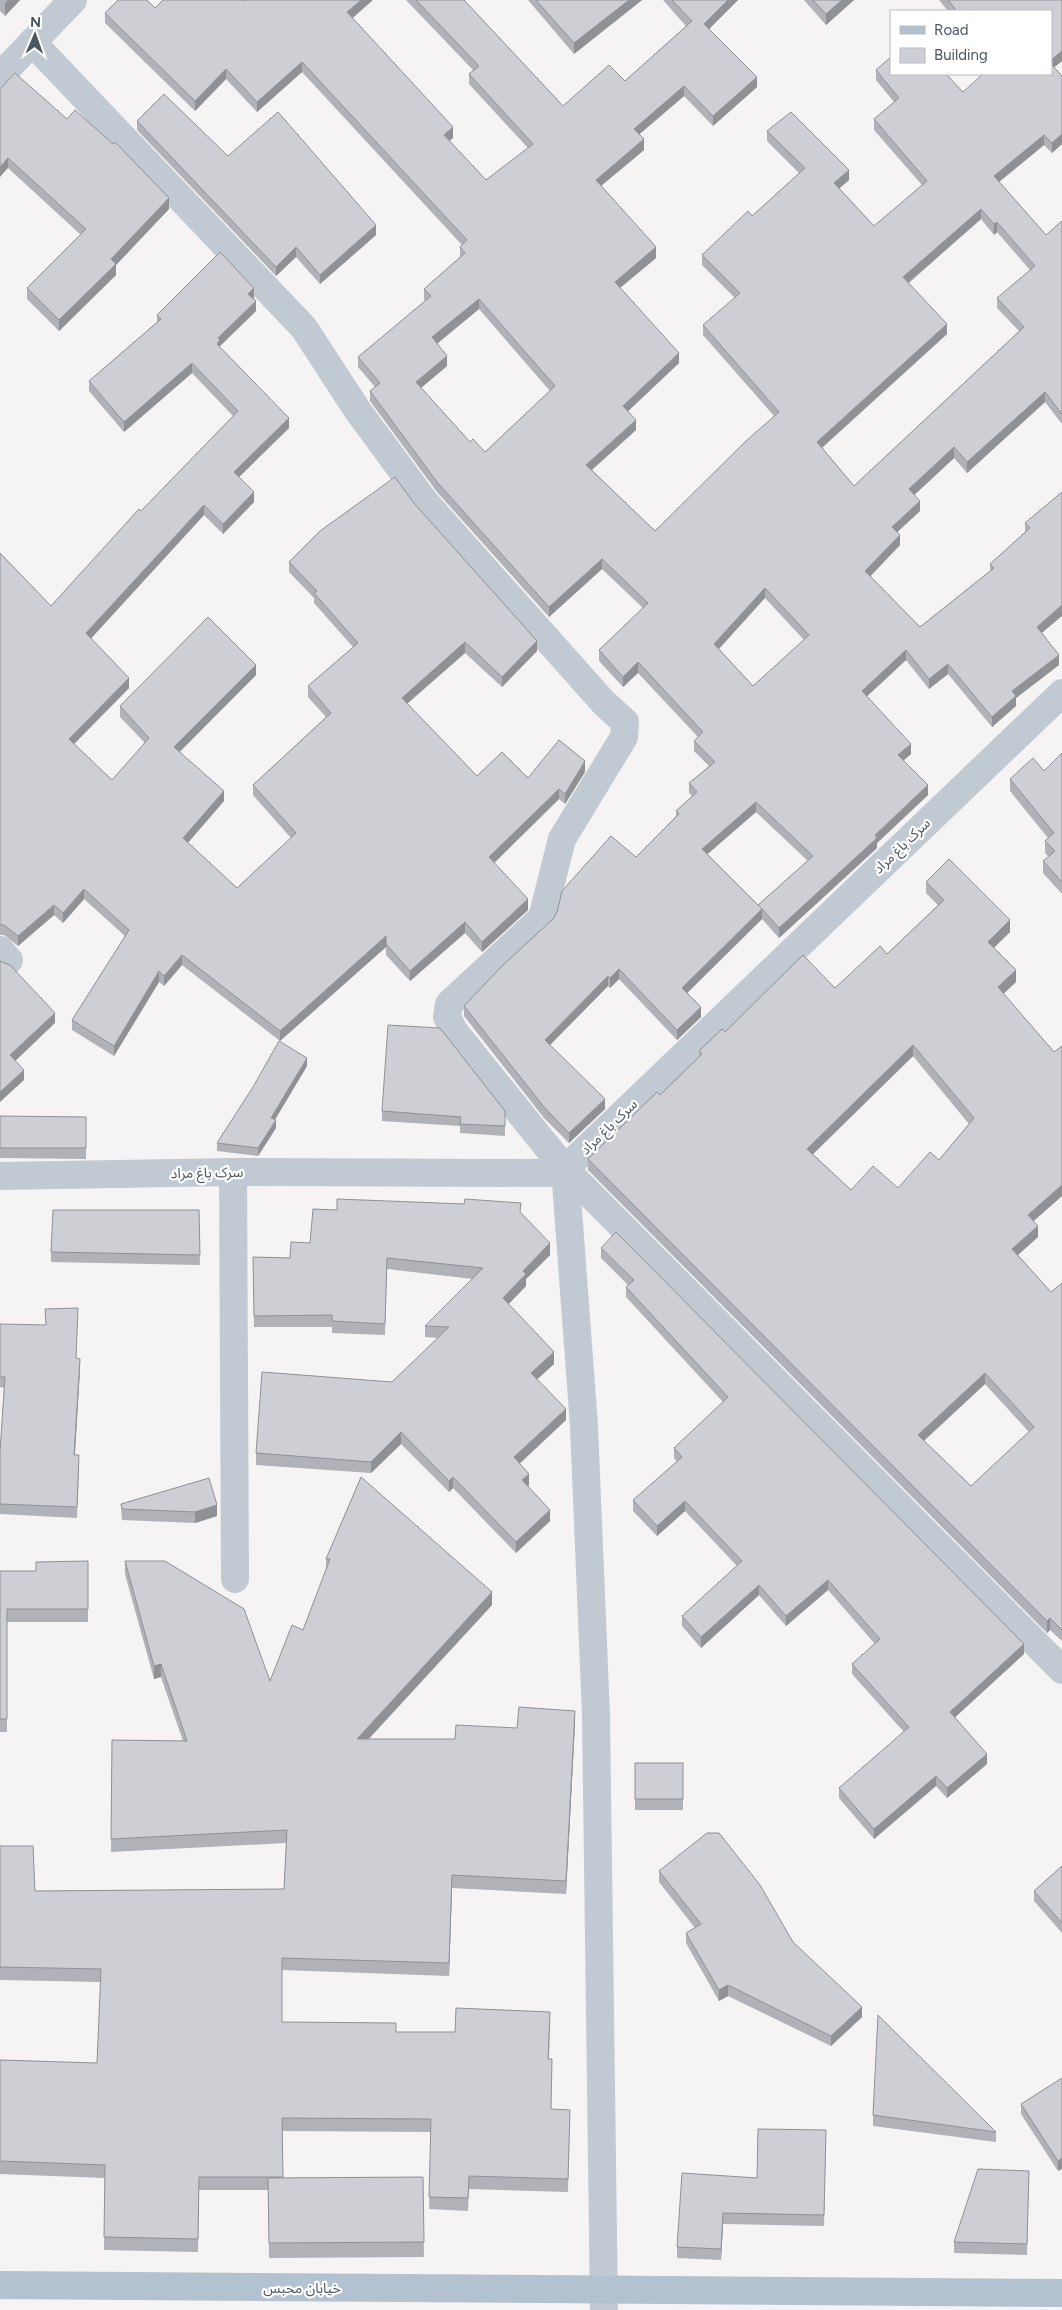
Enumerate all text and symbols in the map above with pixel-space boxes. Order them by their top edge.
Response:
north arrow [10,10,60,60]
legend [890,10,1052,75]
text: N [30,14,41,31]
text: Road [934,21,969,39]
text: Building [934,46,988,64]
street label: سرک باغ مراد [870,815,935,879]
street label: سرک باغ مراد [577,1096,642,1160]
street label: سرک باغ مراد [171,1164,244,1184]
street label: خیابان محبس [263,2280,341,2297]

